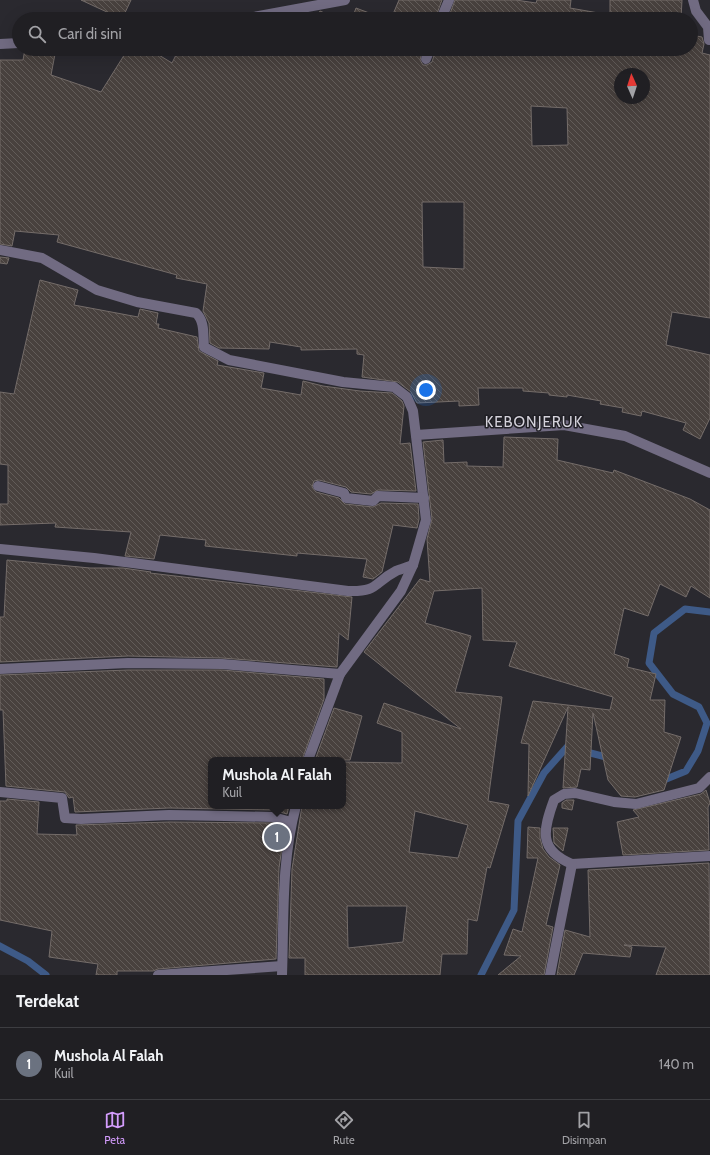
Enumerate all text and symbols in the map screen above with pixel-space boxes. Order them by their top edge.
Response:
search box [12,12,698,56]
icon: search [26,23,48,45]
text: Cari di sini [58,25,122,43]
north arrow [614,68,650,104]
your location [416,380,436,400]
district label: KEBONJERUK [485,413,583,431]
popup [208,757,346,809]
text: Mushola Al Falah [222,766,332,784]
text: Kuil [222,784,242,800]
pin: 1 [264,822,290,852]
text: Terdekat [16,991,79,1011]
text: Mushola Al Falah [54,1047,164,1065]
text: 1 [27,1056,31,1072]
text: 140 m [659,1056,694,1072]
text: Kuil [54,1065,74,1081]
tab: Peta [104,1109,126,1147]
tab: Rute [333,1109,355,1147]
tab: Disimpan [562,1109,606,1147]

